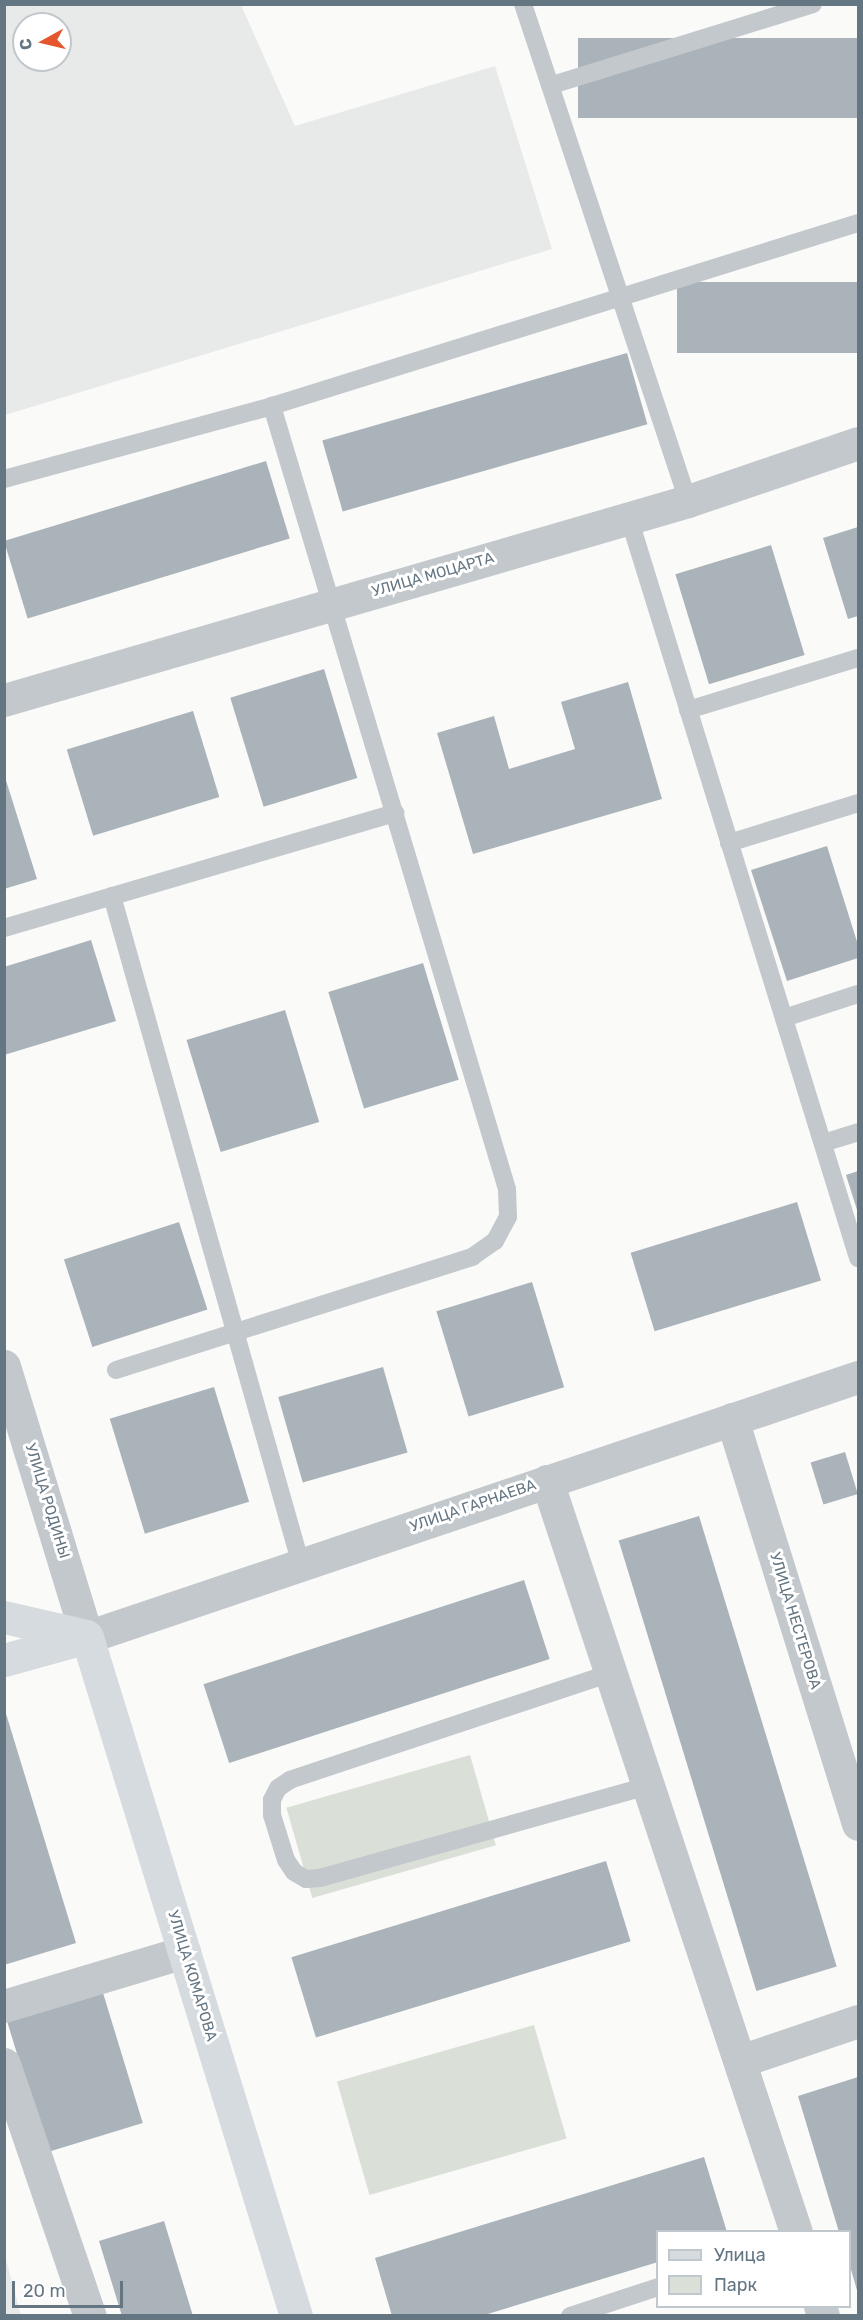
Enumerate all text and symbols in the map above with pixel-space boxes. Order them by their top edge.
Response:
north arrow [12,12,72,72]
text: С [15,37,36,51]
street label: УЛИЦА МОЦАРТА [370,549,496,601]
street label: УЛИЦА РОДИНЫ [21,1441,73,1561]
street label: УЛИЦА ГАРНАЕВА [408,1476,538,1536]
street label: УЛИЦА НЕСТЕРОВА [766,1550,824,1692]
street label: УЛИЦА КОМАРОВА [164,1908,220,2044]
legend [656,2230,851,2308]
text: Улица [714,2244,766,2266]
scale bar [15,2269,126,2307]
text: Парк [714,2274,757,2296]
text: 20 m [23,2280,65,2302]

